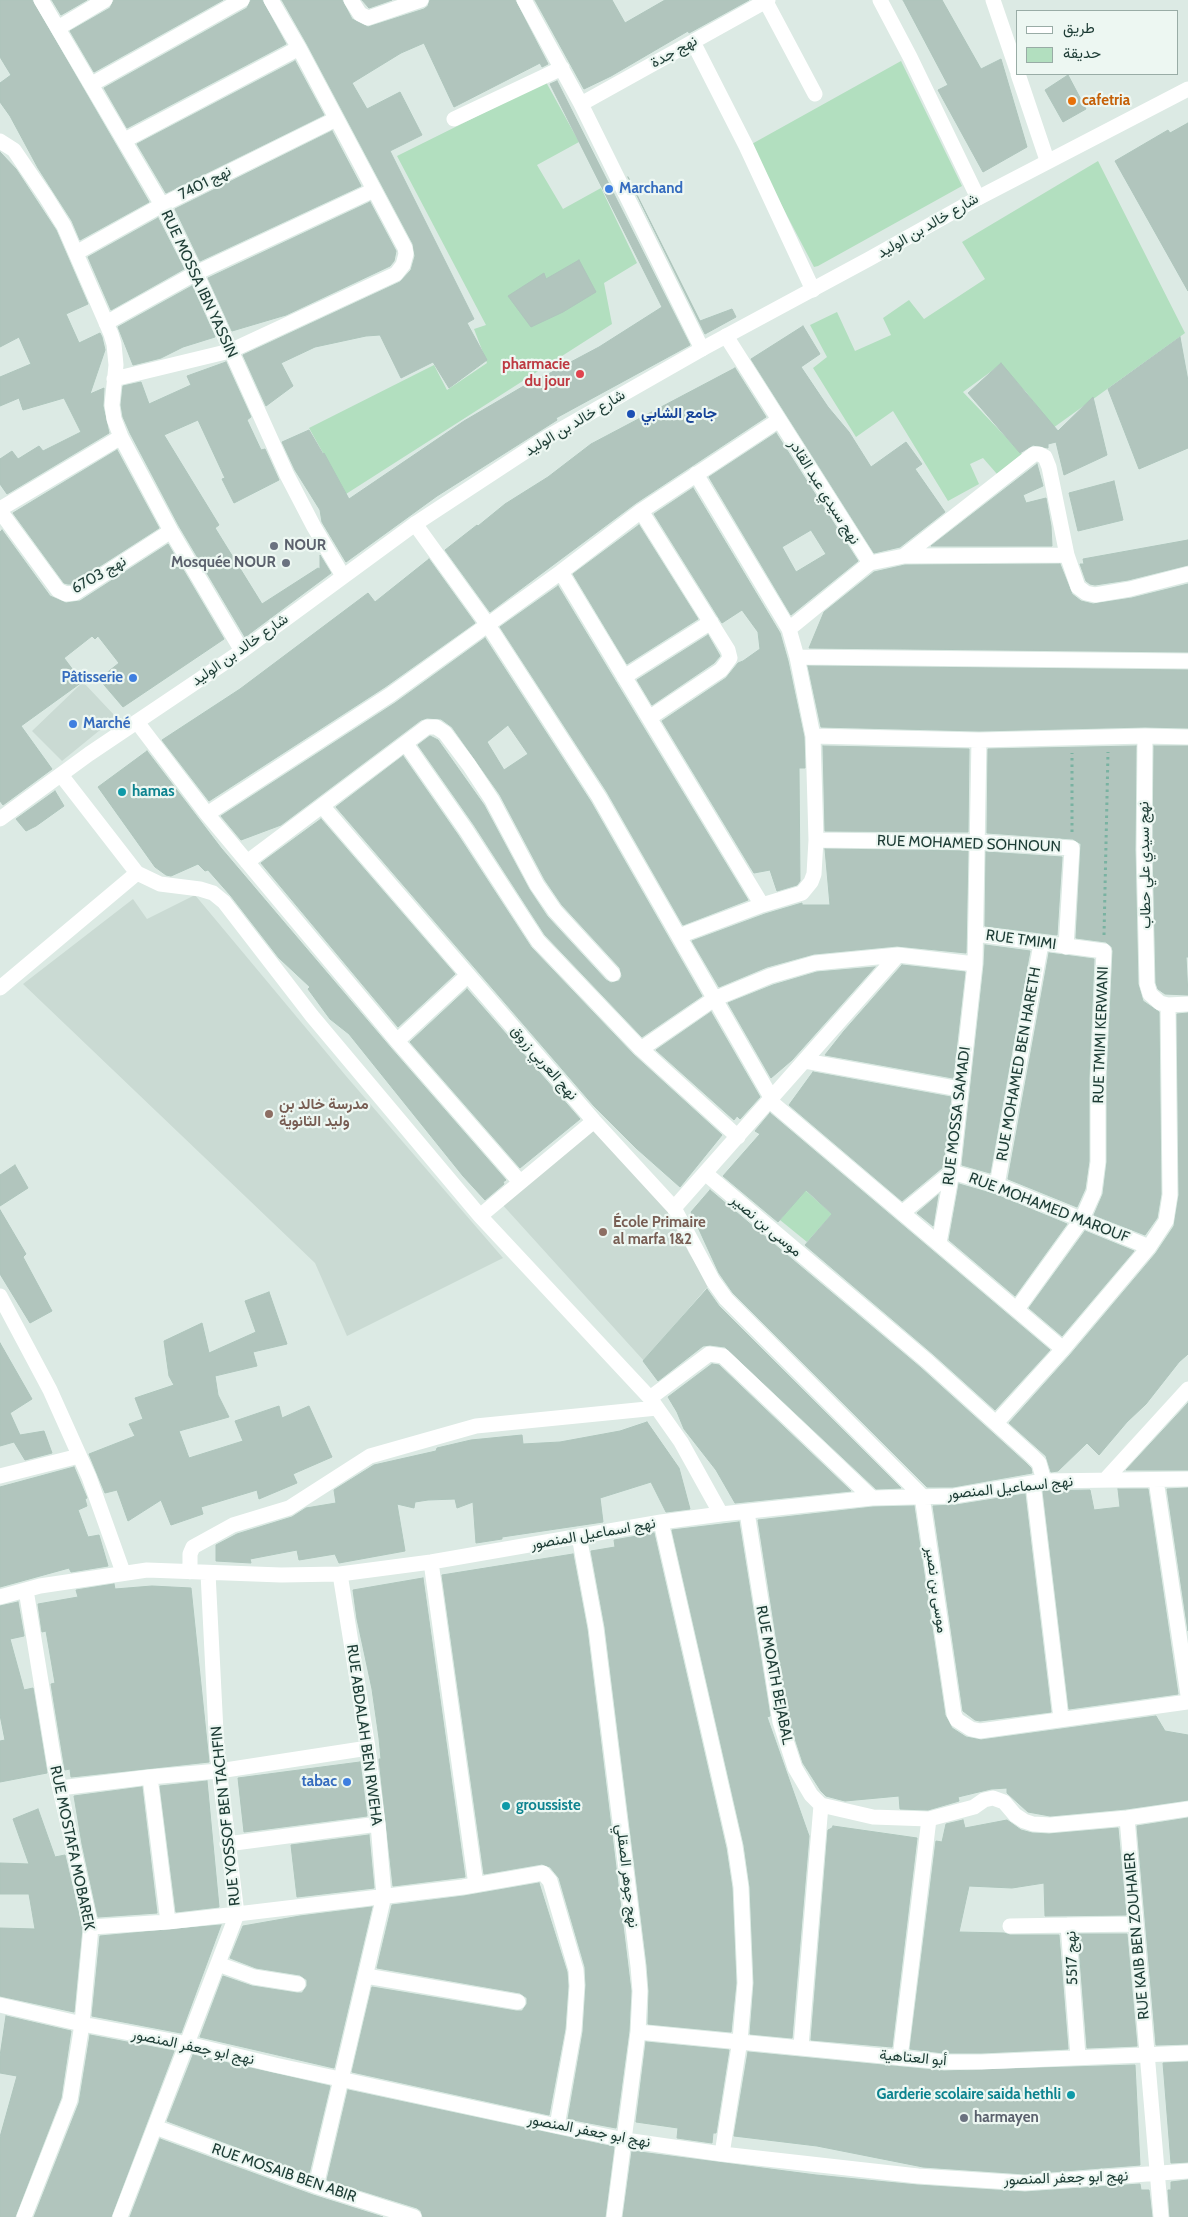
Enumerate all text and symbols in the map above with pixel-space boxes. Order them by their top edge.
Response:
legend [1016,10,1178,75]
text: طريق [1063,19,1095,37]
street label: نهج جدة [648,32,700,72]
text: حديقة [1063,44,1101,62]
place label: cafetria [1082,92,1130,110]
marker: cafetria [1066,95,1078,107]
street label: نهج 7401 [176,162,234,204]
place label: Marchand [619,180,683,198]
marker: Marchand [603,183,615,195]
street label: شارع خالد بن الوليد [874,190,982,262]
street label: RUE MOSSA IBN YASSIN [157,207,241,361]
place label: pharmacie du jour [502,356,570,391]
marker: pharmacie du jour [574,368,586,380]
street label: شارع خالد بن الوليد [521,386,629,460]
place label: جامع الشابي [641,405,717,423]
marker: جامع الشابي [625,408,637,420]
street label: نهج سيدي عبد القادر [784,436,864,548]
place label: NOUR [284,537,326,555]
marker: NOUR [268,540,280,552]
street label: نهج 6703 [69,552,129,598]
place label: Mosquée NOUR [171,554,276,572]
marker: Mosquée NOUR [280,557,292,569]
street label: شارع خالد بن الوليد [188,610,292,690]
place label: Pâtisserie [61,669,123,687]
marker: Pâtisserie [127,672,139,684]
place label: Marché [83,715,131,733]
marker: Marché [67,718,79,730]
place label: hamas [132,783,175,801]
marker: hamas [116,786,128,798]
street label: نهج سيدي علي حطاب [1135,801,1155,929]
street label: RUE MOHAMED SOHNOUN [877,832,1061,856]
street label: RUE TMIMI [985,926,1057,954]
street label: RUE MOHAMED BEN HARETH [993,966,1045,1162]
street label: RUE TMIMI KERWANI [1090,966,1112,1104]
street label: نهج العربي زروق [507,1022,581,1104]
street label: RUE MOSSA SAMADI [940,1046,974,1186]
place label: مدرسة خالد بن وليد الثانوية [279,1096,369,1131]
marker: مدرسة خالد بن وليد الثانوية [263,1108,275,1120]
street label: RUE MOHAMED MAROUF [966,1169,1132,1247]
street label: موسى بن نصير [727,1191,805,1261]
place label: École Primaire al marfa 1&2 [613,1214,706,1249]
marker: École Primaire al marfa 1&2 [597,1226,609,1238]
street label: نهج اسماعيل المنصور [946,1472,1074,1504]
street label: نهج اسماعيل المنصور [529,1514,657,1554]
street label: موسى بن نصير [921,1546,951,1634]
street label: RUE MOATH BEJABAL [752,1604,796,1746]
street label: RUE ABDALAH BEN RWEHA [342,1643,386,1827]
street label: RUE YOSSOF BEN TACHFIN [208,1725,244,1907]
street label: RUE MOSTAFA MOBAREK [46,1764,98,1932]
place label: tabac [302,1773,337,1791]
marker: tabac [341,1776,353,1788]
place label: groussiste [516,1797,581,1815]
marker: groussiste [500,1800,512,1812]
street label: نهج جوهر الصقلي [612,1823,642,1929]
street label: RUE KAIB BEN ZOUHAIER [1121,1852,1153,2020]
street label: نهج 5517 [1062,1931,1082,1985]
street label: نهج ابو جعفر المنصور [130,2025,256,2069]
street label: أبو العتاهية [879,2046,947,2070]
place label: Garderie scolaire saida hethli [876,2086,1061,2104]
marker: Garderie scolaire saida hethli [1065,2089,1077,2101]
place label: harmayen [974,2109,1039,2127]
street label: نهج ابو جعفر المنصور [526,2110,652,2152]
marker: harmayen [958,2112,970,2124]
street label: RUE MOSAIB BEN ABIR [209,2140,359,2206]
street label: نهج ابو جعفر المنصور [1003,2167,1129,2189]

